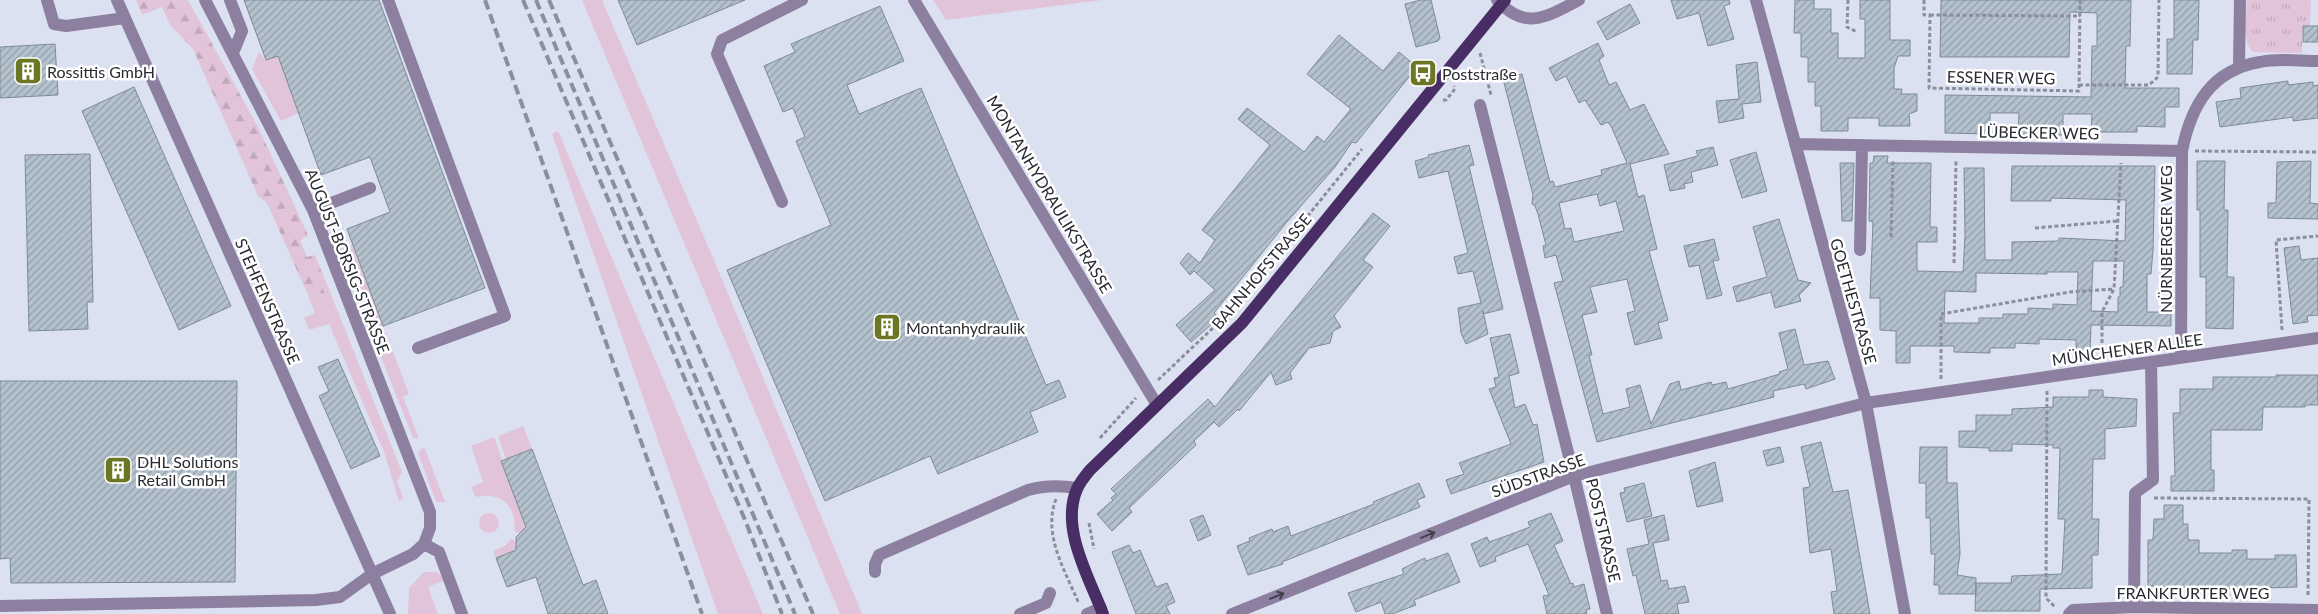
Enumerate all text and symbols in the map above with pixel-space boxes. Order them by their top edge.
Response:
building icon: Rossittis GmbH [13,56,43,86]
bus stop icon: Poststraße [1408,58,1438,88]
place label: Rossittis GmbH [47,62,155,81]
place label: Poststraße [1442,64,1517,83]
street label: ESSENER WEG [1947,67,2055,87]
street label: MONTANHYDRAULIKSTRASSE [983,92,1117,296]
street label: LÜBECKER WEG [1979,121,2099,143]
street label: AUGUST-BORSIG-STRASSE [302,165,394,357]
street label: NÜRNBERGER WEG [2156,165,2175,313]
street label: BAHNHOFSTRASSE [1207,209,1315,333]
street label: STEHFENSTRASSE [232,235,304,367]
street label: GOETHESTRASSE [1827,236,1881,366]
building icon: Montanhydraulik [872,312,902,342]
place label: Montanhydraulik [906,318,1026,337]
street label: MÜNCHENER ALLEE [2051,329,2203,369]
street label: SÜDSTRASSE [1489,449,1587,501]
place label: DHL Solutions Retail GmbH [137,452,238,489]
building icon: DHL Solutions Retail GmbH [103,455,133,485]
street label: POSTSTRASSE [1583,476,1625,584]
one-way arrow [1420,530,1435,539]
street label: FRANKFURTER WEG [2116,583,2270,602]
one-way arrow [1269,591,1284,600]

